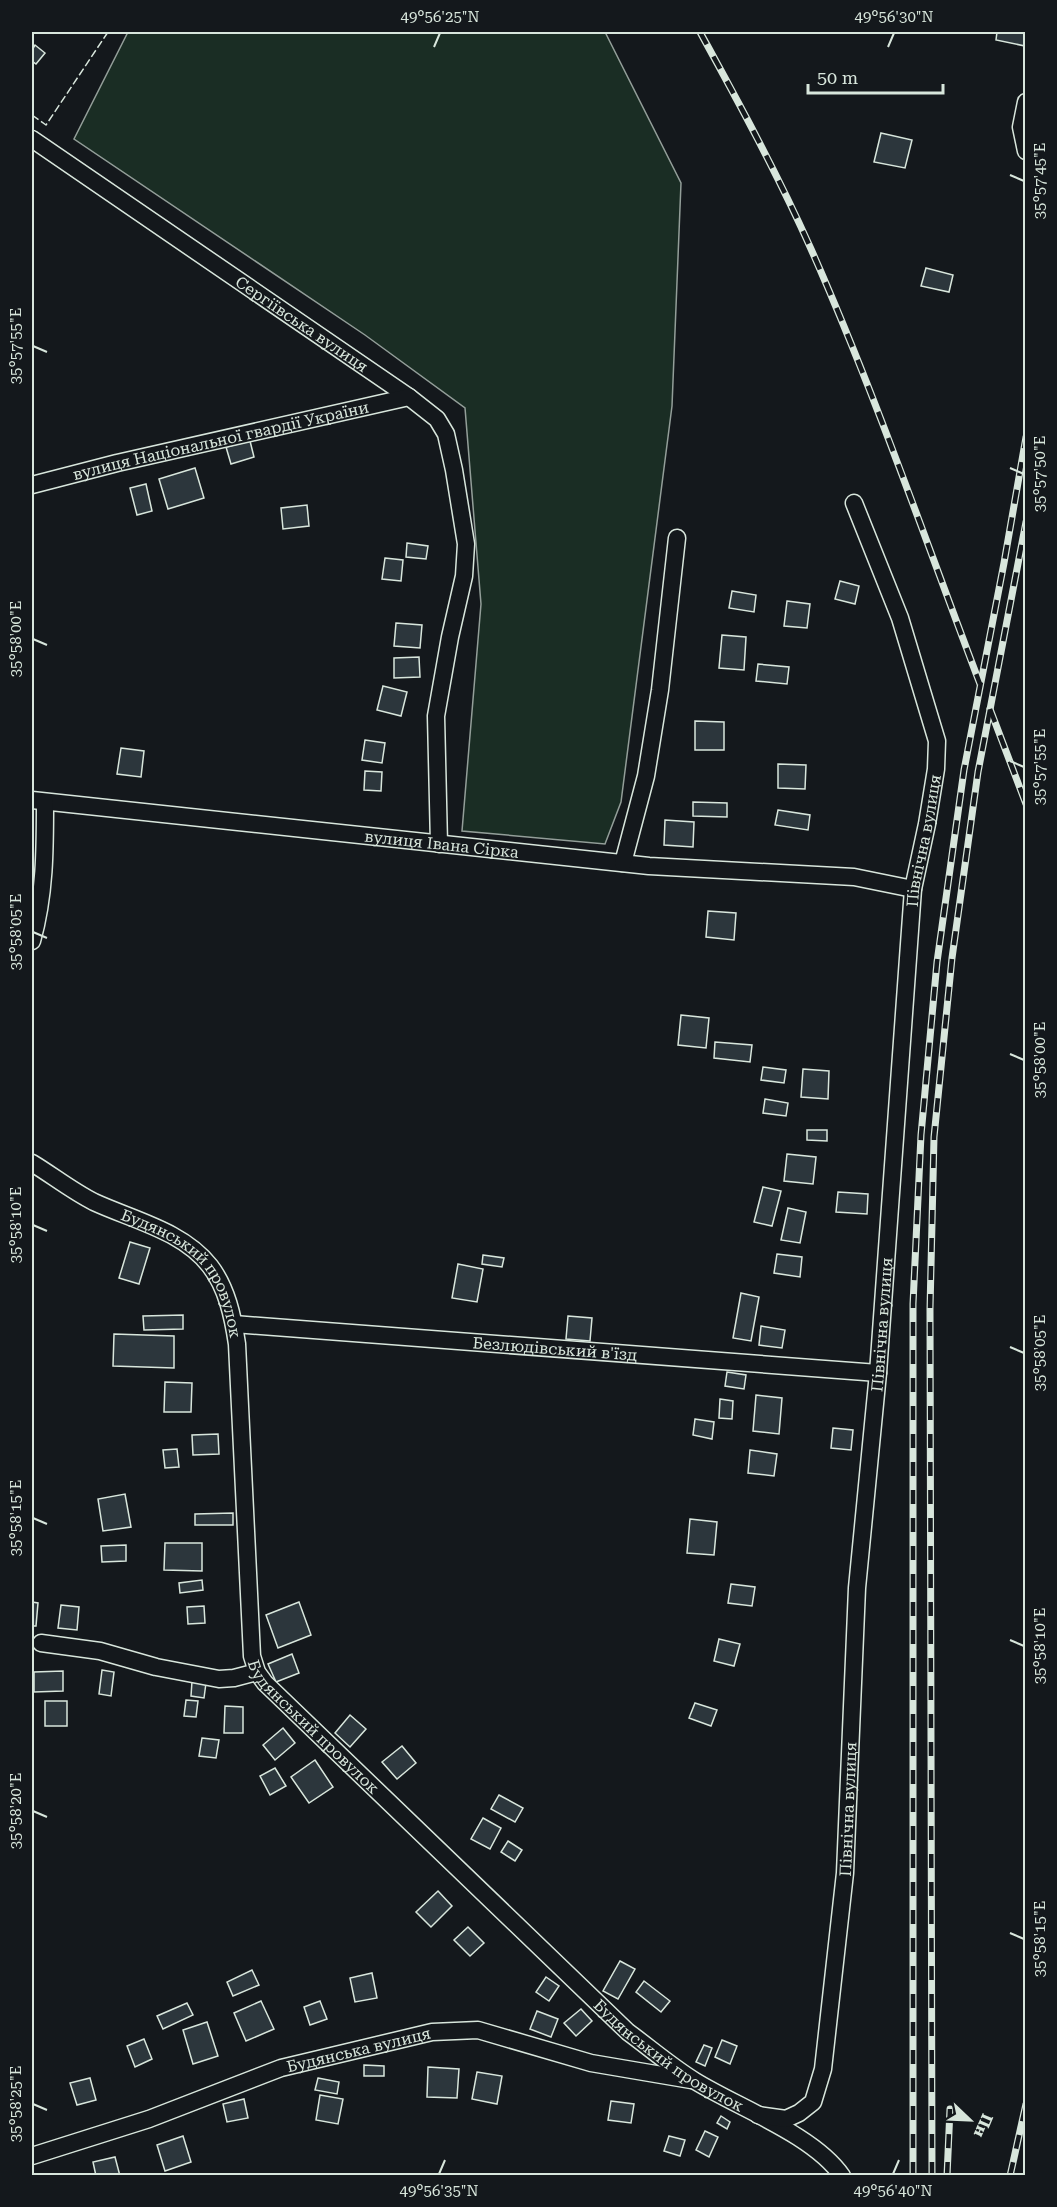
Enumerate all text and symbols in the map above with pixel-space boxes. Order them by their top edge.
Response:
text: 49°56'25"N [400,8,480,26]
text: 49°56'30"N [854,8,934,26]
scale bar [808,57,943,95]
text: 50 m [817,67,858,88]
text: 35°57'45"E [1031,143,1049,219]
street label: Сергіївська вулиця [232,272,372,376]
text: 35°57'55"E [7,308,25,384]
street label: вулиця Національної гвардії України [71,397,371,484]
text: 35°57'50"E [1031,436,1049,512]
text: 35°58'00"E [7,601,25,677]
text: 35°57'55"E [1031,729,1049,805]
street label: Північна вулиця [902,773,944,908]
street label: вулиця Івана Сірка [364,826,520,862]
text: 35°58'05"E [7,894,25,970]
text: 35°58'00"E [1031,1022,1049,1098]
text: 35°58'10"E [7,1187,25,1263]
street label: Будянський провулок [119,1205,245,1339]
street label: Північна вулиця [867,1257,896,1393]
text: 35°58'05"E [1031,1315,1049,1391]
street label: Безлюдівський в'їзд [472,1333,638,1364]
text: 35°58'15"E [7,1480,25,1556]
text: 35°58'10"E [1031,1608,1049,1684]
street label: Будянський провулок [244,1657,383,1797]
street label: Північна вулиця [835,1742,860,1877]
text: 35°58'20"E [7,1773,25,1849]
text: 35°58'15"E [1031,1901,1049,1977]
street label: Будянський провулок [590,1995,747,2115]
street label: Будянська вулиця [285,2023,432,2076]
text: 35°58'25"E [7,2066,25,2142]
north arrow [940,2090,1000,2150]
text: Пн [970,2111,997,2141]
text: 49°56'35"N [399,2182,479,2200]
text: 49°56'40"N [853,2182,933,2200]

